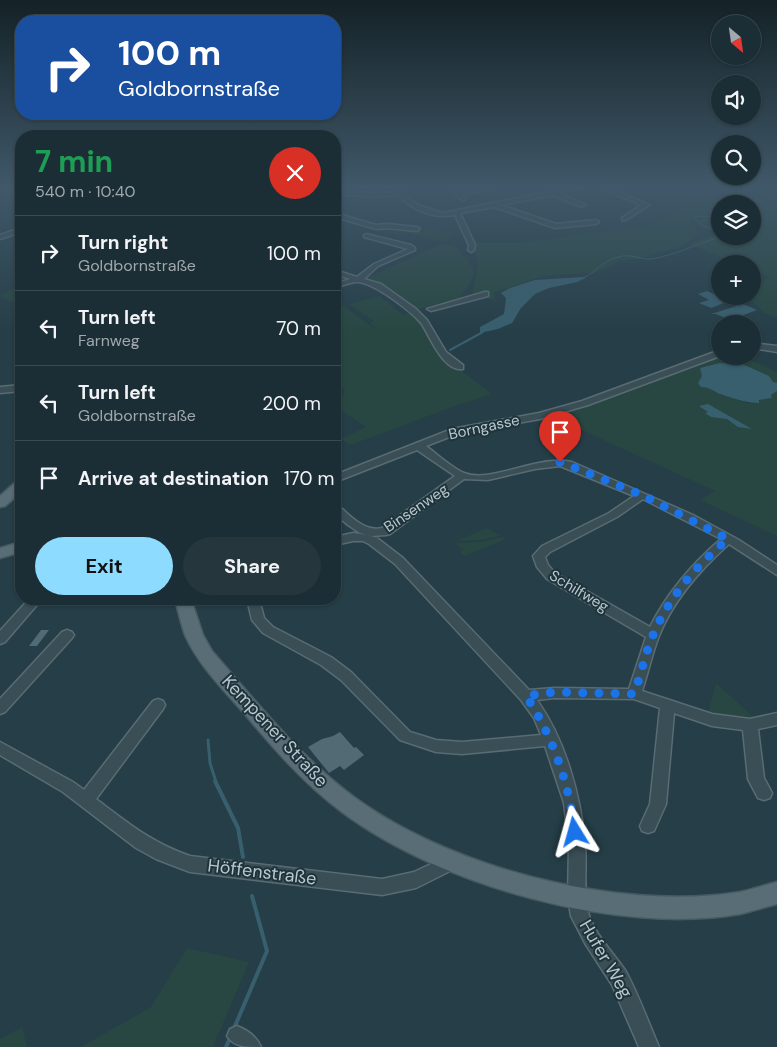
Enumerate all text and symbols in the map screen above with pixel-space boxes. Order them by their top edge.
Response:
north arrow [711,15,761,65]
map controls [711,15,761,365]
text: 100 m [118,30,221,76]
icon: right [35,35,100,100]
text: Goldbornstraße [118,74,280,103]
button: sound [711,75,761,125]
button: search [711,135,761,185]
text: 7 min [35,142,113,181]
button: close [269,147,321,199]
text: 540 m · 10:40 [35,181,135,202]
button: layers [711,195,761,245]
text: Turn right [78,230,168,255]
icon: right [35,239,63,267]
text: 100 m [267,241,321,266]
text: Goldbornstraße [78,255,196,276]
button: + [711,255,761,305]
text: Turn left [78,305,156,330]
icon: left [35,314,63,342]
button: − [711,315,761,365]
text: 70 m [276,316,321,341]
text: Farnweg [78,330,140,351]
text: Turn left [78,380,156,405]
icon: left [35,389,63,417]
text: 200 m [262,391,321,416]
text: Goldbornstraße [78,405,196,426]
street label: Borngasse [447,410,521,444]
pin [539,411,581,462]
icon: arrive [546,418,574,446]
icon: arrive [35,464,63,492]
text: Arrive at destination [78,466,269,491]
text: 170 m [284,466,335,491]
street label: Binsenweg [380,479,452,537]
button: Exit [35,537,173,595]
button: Share [183,537,321,595]
street label: Schilfweg [546,565,612,617]
street label: Kempener Straße [217,670,333,792]
position arrow [548,805,600,857]
street label: Höffenstraße [206,853,318,891]
street label: Hufer Weg [574,915,638,1003]

